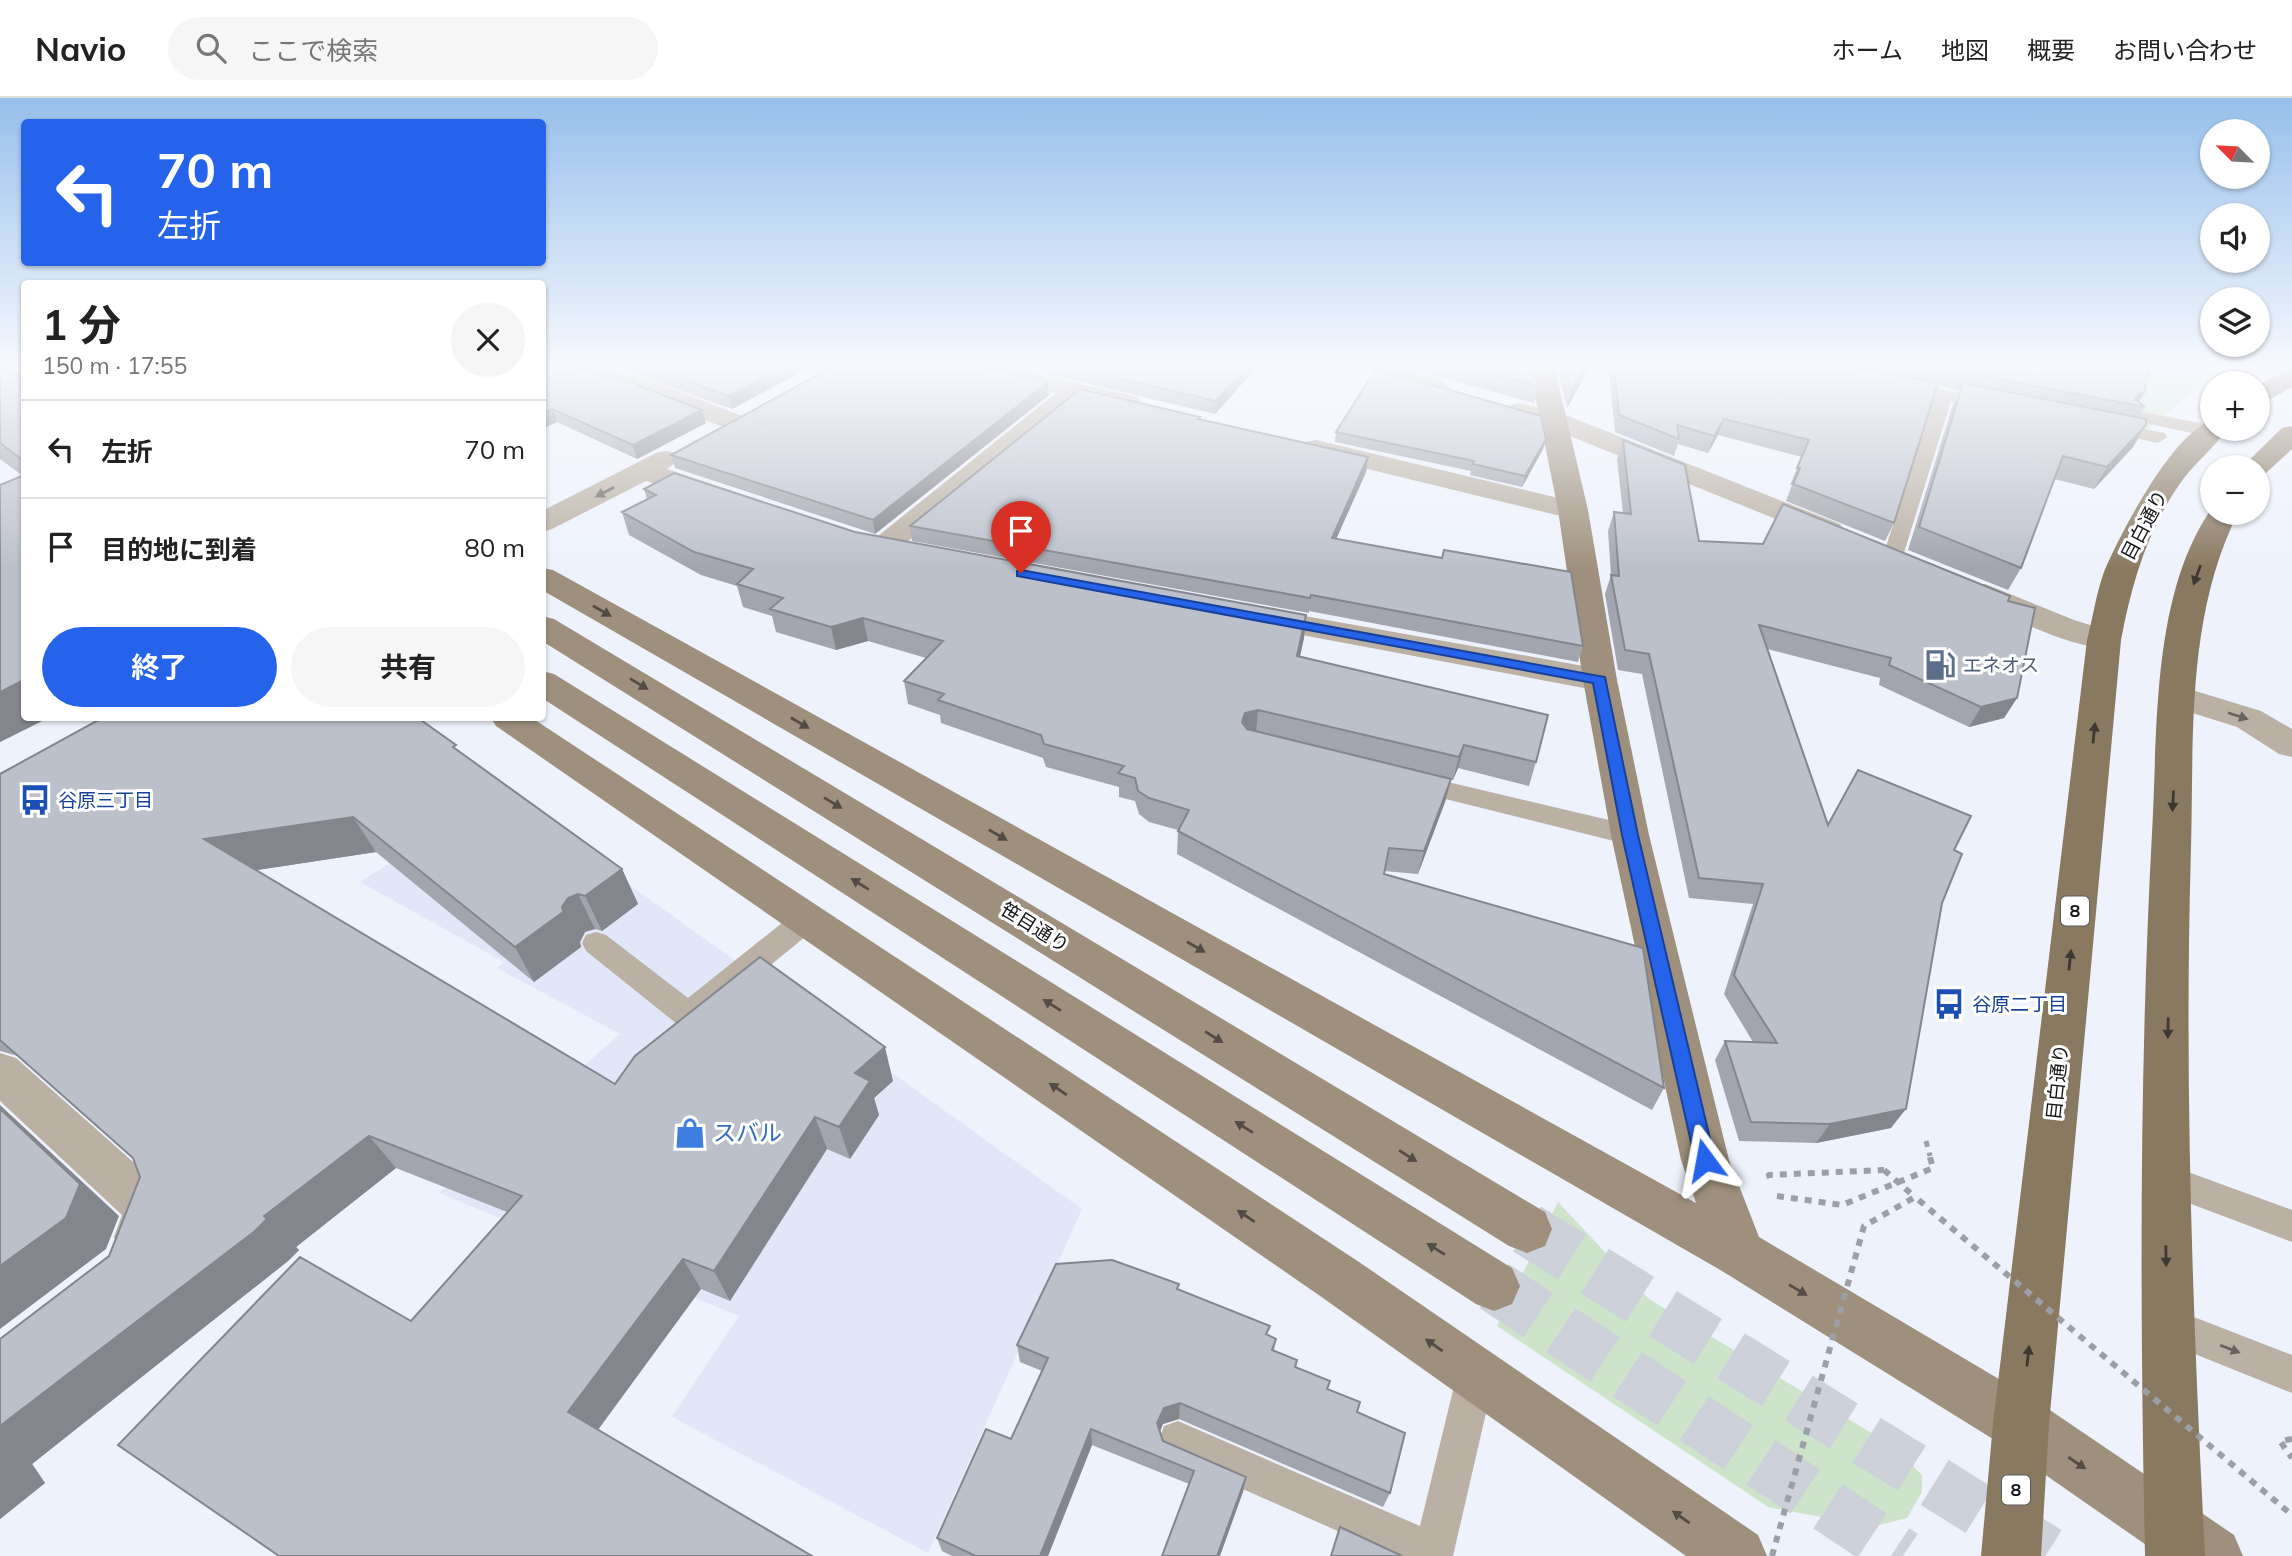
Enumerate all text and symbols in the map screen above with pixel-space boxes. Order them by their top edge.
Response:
search box [168,17,658,80]
text: Navio [35,28,126,69]
icon: search [192,29,230,67]
text: ここで検索 [248,34,378,67]
text: ホーム [1832,35,1903,65]
text: 地図 [1941,35,1989,65]
text: 概要 [2027,35,2075,65]
text: お問い合わせ [2113,35,2257,65]
north arrow [2200,119,2270,189]
map controls [2200,119,2270,525]
text: 70 m [157,139,273,200]
icon: left [42,147,133,238]
button: sound [2200,203,2270,273]
text: 左折 [157,205,221,245]
button: layers [2200,287,2270,357]
text: 1 分 [42,298,121,351]
button: close [451,303,525,377]
text: 150 m · 17:55 [42,351,187,380]
button: + [2200,371,2270,441]
icon: left [42,430,80,468]
text: 70 m [464,433,525,466]
text: 左折 [101,435,153,468]
button: − [2200,455,2270,525]
one-way arrow [595,486,615,497]
street label: 目白通り [2116,486,2172,564]
pin [991,501,1051,573]
icon: arrive [1002,512,1040,550]
icon: arrive [42,528,80,566]
text: 80 m [464,531,525,564]
text: 目的地に到着 [101,533,257,566]
one-way arrow [2191,565,2202,586]
one-way arrow [592,605,612,617]
button: 終了 [42,627,277,707]
button: 共有 [291,627,525,707]
fuel station icon: エネオス [1923,648,1957,682]
place label: エネオス [1963,653,2039,677]
one-way arrow [629,678,648,690]
one-way arrow [2227,711,2248,722]
one-way arrow [790,717,810,729]
one-way arrow [2088,722,2099,744]
bus stop icon: 谷原三丁目 [18,783,52,817]
place label: 谷原三丁目 [58,788,153,812]
one-way arrow [2168,790,2179,812]
one-way arrow [823,796,842,809]
one-way arrow [988,829,1008,841]
one-way arrow [850,877,869,890]
road number: 8 [2061,896,2089,926]
street label: 笹目通り [996,897,1074,957]
one-way arrow [1186,941,1206,953]
one-way arrow [2065,948,2076,970]
bus stop icon: 谷原二丁目 [1932,987,1966,1021]
place label: 谷原二丁目 [1972,992,2067,1016]
one-way arrow [1042,999,1061,1012]
one-way arrow [2162,1017,2174,1039]
one-way arrow [1205,1031,1224,1044]
street label: 目白通り [2041,1043,2073,1121]
one-way arrow [1048,1082,1068,1095]
shop icon: スバル [673,1116,707,1150]
place label: スバル [713,1118,782,1147]
one-way arrow [1234,1121,1253,1134]
position arrow [1668,1123,1742,1197]
one-way arrow [1399,1150,1418,1163]
one-way arrow [1237,1209,1255,1223]
one-way arrow [1426,1243,1446,1256]
one-way arrow [2160,1245,2171,1267]
one-way arrow [1788,1283,1807,1296]
one-way arrow [1425,1338,1443,1352]
one-way arrow [2220,1344,2241,1355]
one-way arrow [2023,1345,2034,1367]
one-way arrow [2068,1456,2087,1469]
road number: 8 [2002,1476,2030,1504]
one-way arrow [1672,1510,1690,1524]

